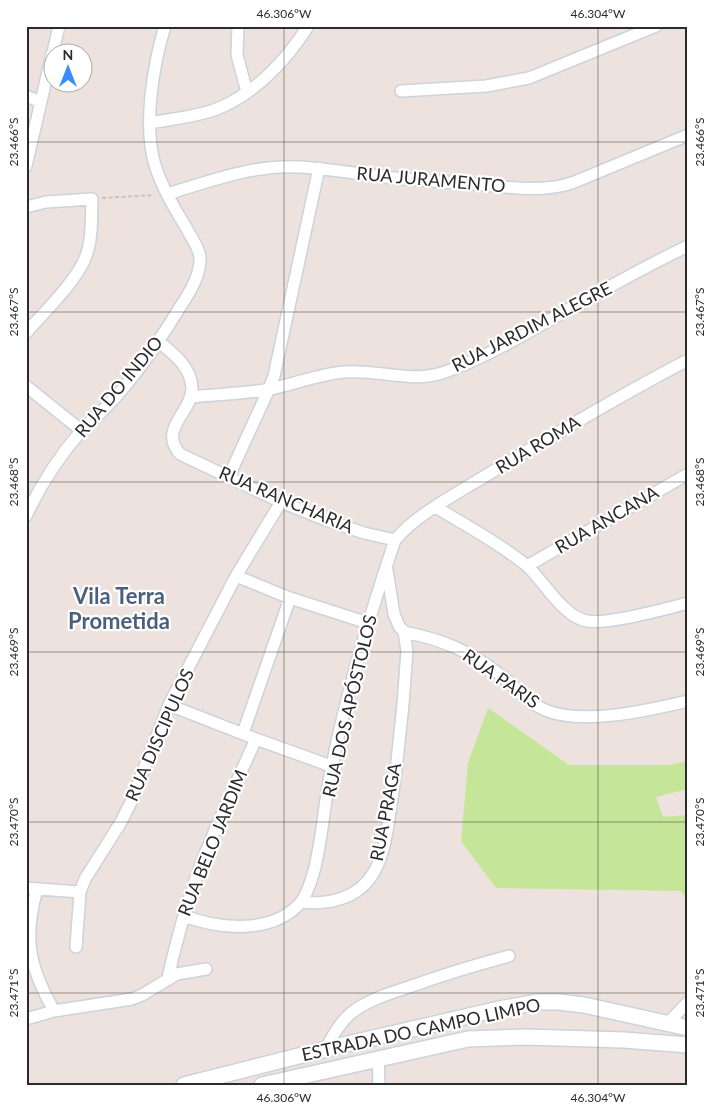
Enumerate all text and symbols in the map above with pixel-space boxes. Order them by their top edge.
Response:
text: 46.306°W [256,6,312,21]
text: 46.304°W [570,6,626,21]
north arrow [42,42,92,92]
text: N [63,46,73,63]
text: 23.466°S [6,117,21,167]
text: 23.466°S [692,117,707,167]
street label: RUA JURAMENTO [356,162,506,196]
street label: RUA JARDIM ALEGRE [448,276,615,376]
text: 23.467°S [6,287,21,337]
text: 23.467°S [692,287,707,337]
street label: RUA DO INDIO [70,331,167,441]
street label: RUA ROMA [491,410,584,478]
text: 23.468°S [6,457,21,507]
text: 23.468°S [692,457,707,507]
street label: RUA RANCHARIA [216,461,358,538]
street label: RUA ANCANA [551,480,663,558]
district label: Vila Terra Prometida [68,582,170,634]
street label: RUA DOS APÓSTOLOS [317,612,381,799]
text: 23.469°S [6,627,21,677]
text: 23.469°S [692,627,707,677]
street label: RUA PARIS [459,644,544,713]
street label: RUA DISCIPULOS [120,665,198,804]
street label: RUA PRAGA [365,760,405,863]
street label: RUA BELO JARDIM [173,766,251,919]
text: 23.470°S [6,797,21,847]
text: 23.470°S [692,797,707,847]
text: 23.471°S [6,968,21,1018]
text: 23.471°S [692,968,707,1018]
street label: ESTRADA DO CAMPO LIMPO [299,993,542,1065]
text: 46.306°W [256,1090,312,1105]
text: 46.304°W [570,1090,626,1105]

